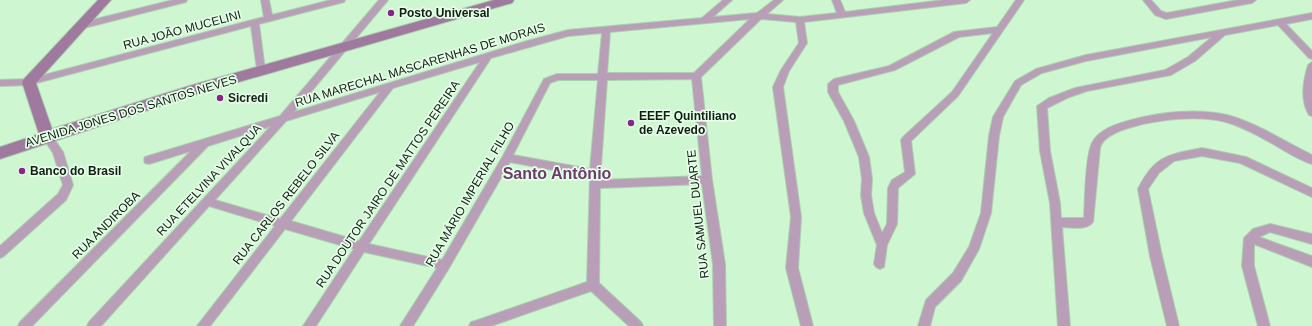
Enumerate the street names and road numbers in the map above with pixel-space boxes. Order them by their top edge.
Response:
street label: RUA JOÃO MUCELINI [122,8,242,52]
street label: RUA MARECHAL MASCARENHAS DE MORAIS [293,20,547,110]
street label: AVENIDA JONES DOS SANTOS NEVES [24,72,238,150]
street label: RUA DOUTOR JAIRO DE MATTOS PEREIRA [313,78,463,290]
street label: RUA MÁRIO IMPERIAL FILHO [422,119,517,269]
street label: RUA ETELVINA VIVALQUA [154,121,264,239]
street label: RUA CARLOS REBELO SILVA [230,129,342,267]
street label: RUA SAMUEL DUARTE [684,149,712,279]
street label: RUA ANDIROBA [69,188,143,262]

